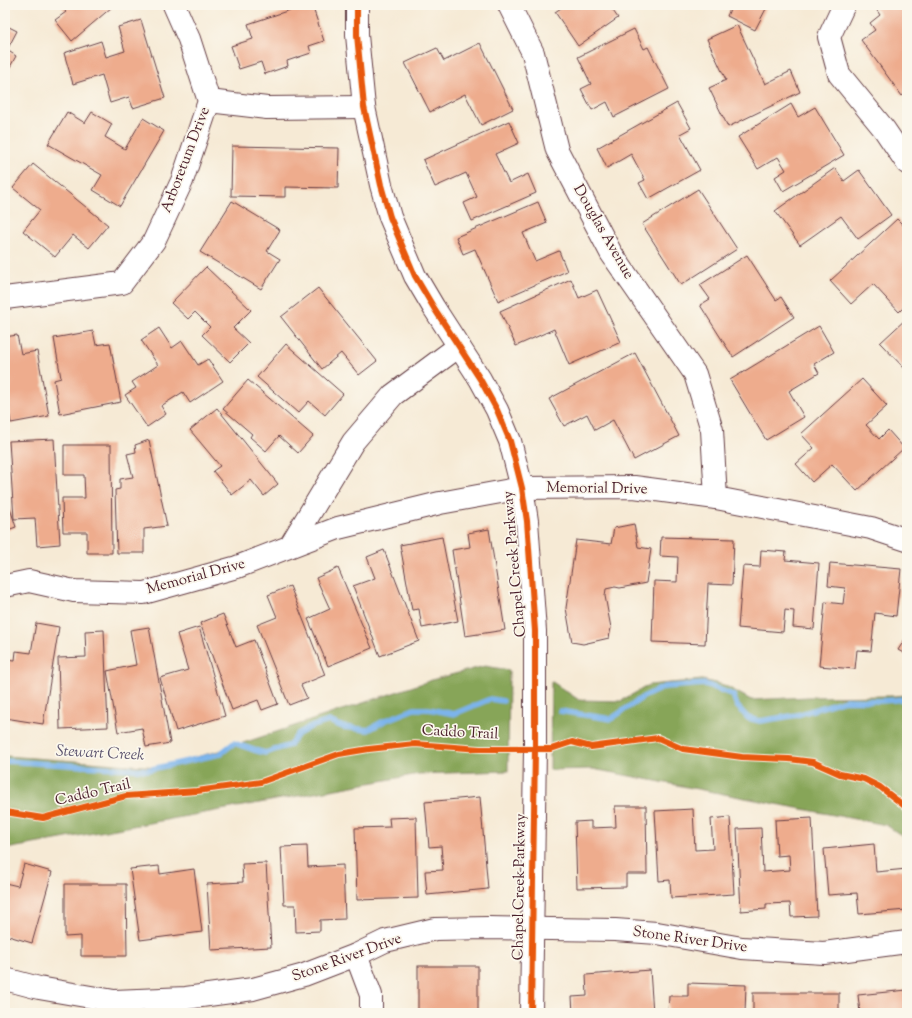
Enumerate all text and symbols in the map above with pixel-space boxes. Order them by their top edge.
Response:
street label: Arboretum Drive [156,104,216,216]
street label: Douglas Avenue [567,181,639,283]
street label: Memorial Drive [546,478,648,500]
street label: Chapel Creek Parkway [498,489,532,638]
street label: Memorial Drive [144,554,248,600]
street label: Caddo Trail [421,721,499,745]
water label: Stewart Creek [55,740,145,768]
street label: Caddo Trail [53,774,133,812]
street label: Chapel Creek Parkway [508,813,532,961]
street label: Stone River Drive [631,922,749,958]
street label: Stone River Drive [289,928,405,988]

